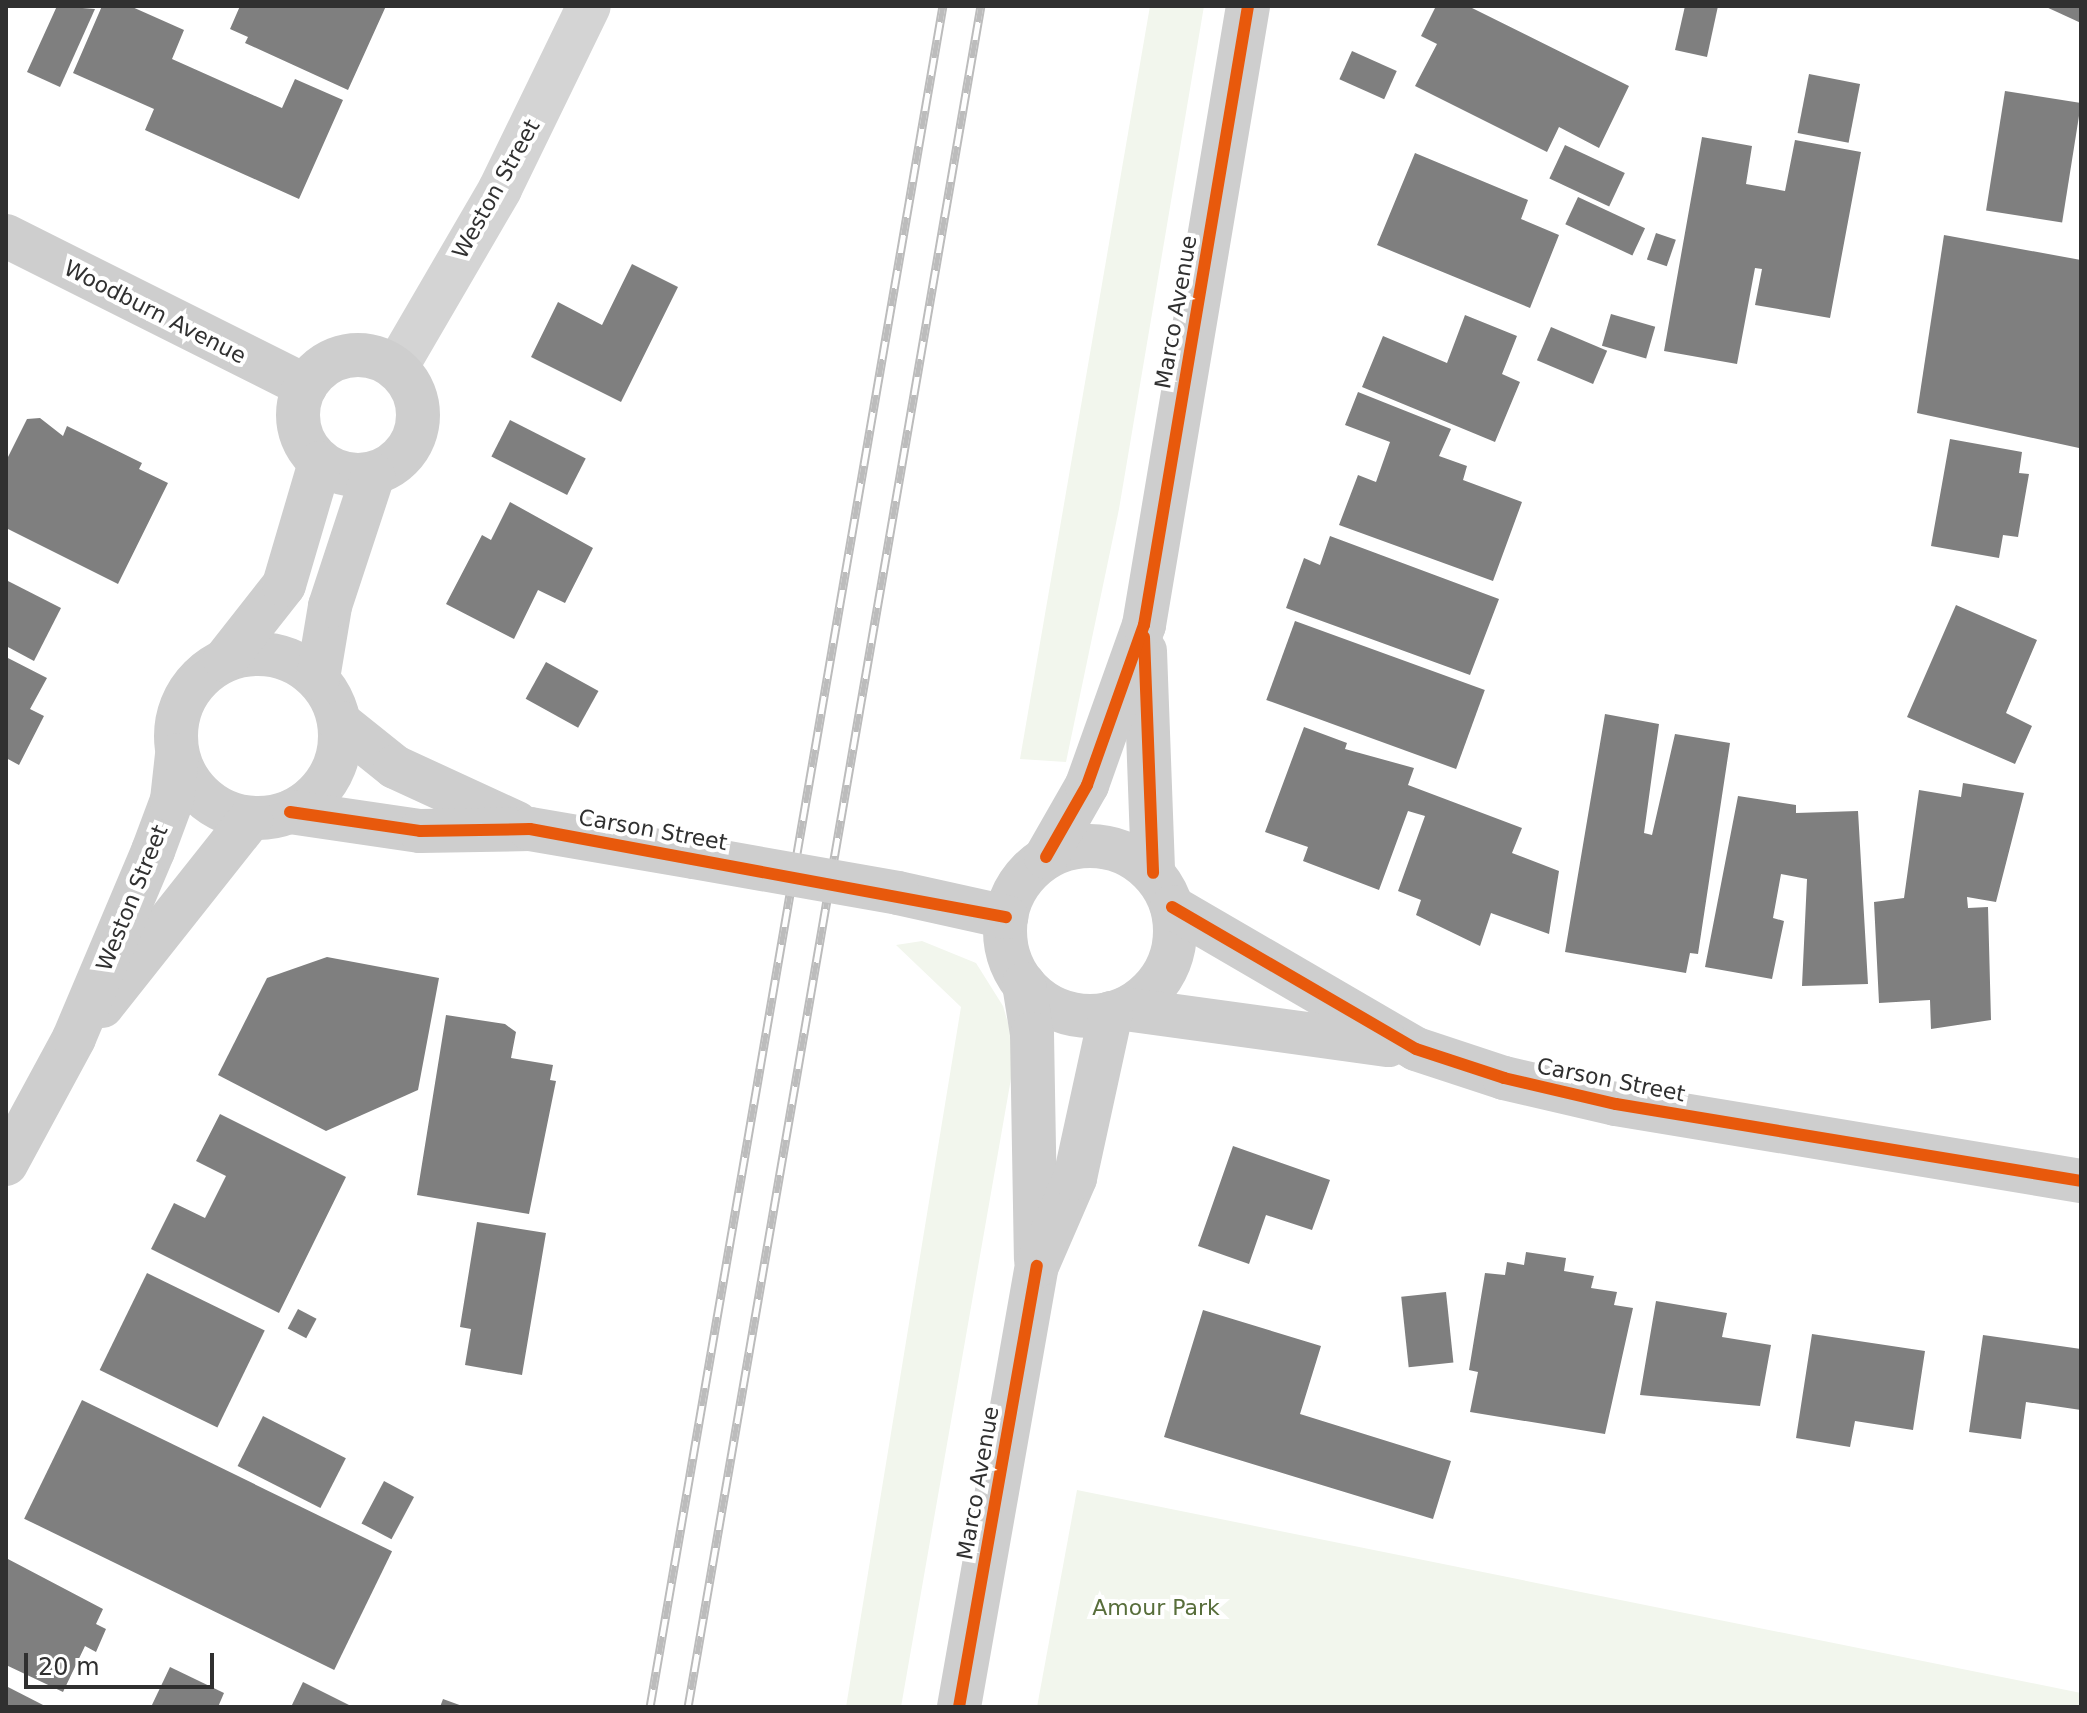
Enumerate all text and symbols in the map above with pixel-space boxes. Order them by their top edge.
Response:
street label: Weston Street [447,115,545,263]
street label: Marco Avenue [1150,233,1202,391]
street label: Woodburn Avenue [60,255,250,369]
street label: Carson Street [577,804,729,856]
street label: Weston Street [91,821,173,975]
street label: Carson Street [1535,1053,1687,1107]
street label: Marco Avenue [952,1404,1004,1562]
park label: Amour Park [1092,1595,1220,1621]
scale bar [28,1637,218,1687]
text: 20 m [38,1653,100,1681]

